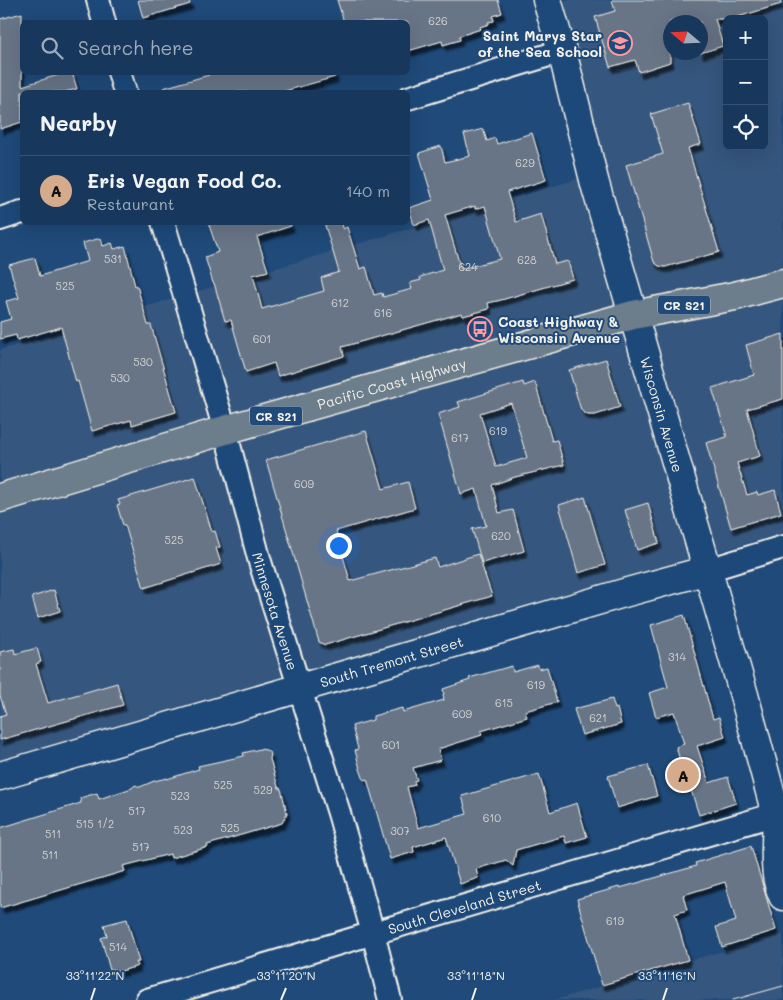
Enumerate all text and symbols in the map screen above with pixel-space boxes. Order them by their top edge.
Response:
house number: 626 [428,13,448,28]
north arrow [663,15,708,60]
map controls [723,15,768,150]
button: + [723,15,768,60]
search box [20,20,410,75]
place label: Saint Marys Star of the Sea School [478,26,602,61]
school or university icon: Saint Marys Star of the Sea School [607,30,633,56]
icon: search [38,34,66,62]
text: Search here [78,35,194,60]
button: − [723,60,768,105]
button: locate [723,105,768,150]
text: Nearby [40,109,117,136]
house number: 629 [515,155,535,170]
text: Eris Vegan Food Co. [87,168,282,193]
text: A [50,180,62,201]
text: 140 m [346,180,390,201]
text: Restaurant [87,193,175,214]
house number: 531 [104,251,122,266]
house number: 628 [517,252,537,267]
house number: 624 [458,259,478,274]
house number: 525 [56,278,74,293]
house number: 612 [331,295,349,310]
road number: CR S21 [658,296,710,314]
house number: 616 [374,305,392,320]
place label: Coast Highway & Wisconsin Avenue [498,312,620,347]
bus stop icon: Coast Highway & Wisconsin Avenue [467,316,493,342]
house number: 601 [253,331,271,346]
street label: Pacific Coast Highway [315,353,468,413]
house number: 530 [133,354,153,369]
street label: Wisconsin Avenue [636,354,688,474]
house number: 530 [110,370,130,385]
road number: CR S21 [250,406,302,426]
house number: 619 [489,423,508,438]
house number: 617 [451,430,469,445]
house number: 609 [294,476,314,491]
house number: 620 [491,528,511,543]
house number: 525 [165,532,183,547]
your location [326,533,352,559]
street label: Minnesota Avenue [248,550,303,672]
street label: South Tremont Street [318,631,465,691]
house number: 314 [668,649,686,664]
house number: 619 [527,677,546,692]
house number: 615 [495,695,513,710]
house number: 609 [452,706,472,721]
house number: 621 [589,710,607,725]
house number: 601 [382,737,400,752]
pin: A [667,756,699,794]
house number: 525 [214,777,232,792]
house number: 529 [253,782,273,797]
house number: 523 [171,788,190,803]
house number: 517 [128,803,146,818]
house number: 610 [483,810,501,825]
house number: 515 1/2 [76,816,114,831]
house number: 525 [221,820,239,835]
house number: 523 [174,822,193,837]
house number: 307 [390,823,410,838]
house number: 511 [45,826,61,841]
house number: 517 [132,839,150,854]
house number: 511 [42,847,58,862]
street label: South Cleveland Street [386,875,543,938]
house number: 619 [606,913,625,928]
house number: 514 [109,939,127,954]
text: 33°11'22"N [66,967,124,983]
text: 33°11'20"N [256,967,316,983]
text: 33°11'18"N [447,967,505,983]
text: 33°11'16"N [638,967,696,983]

